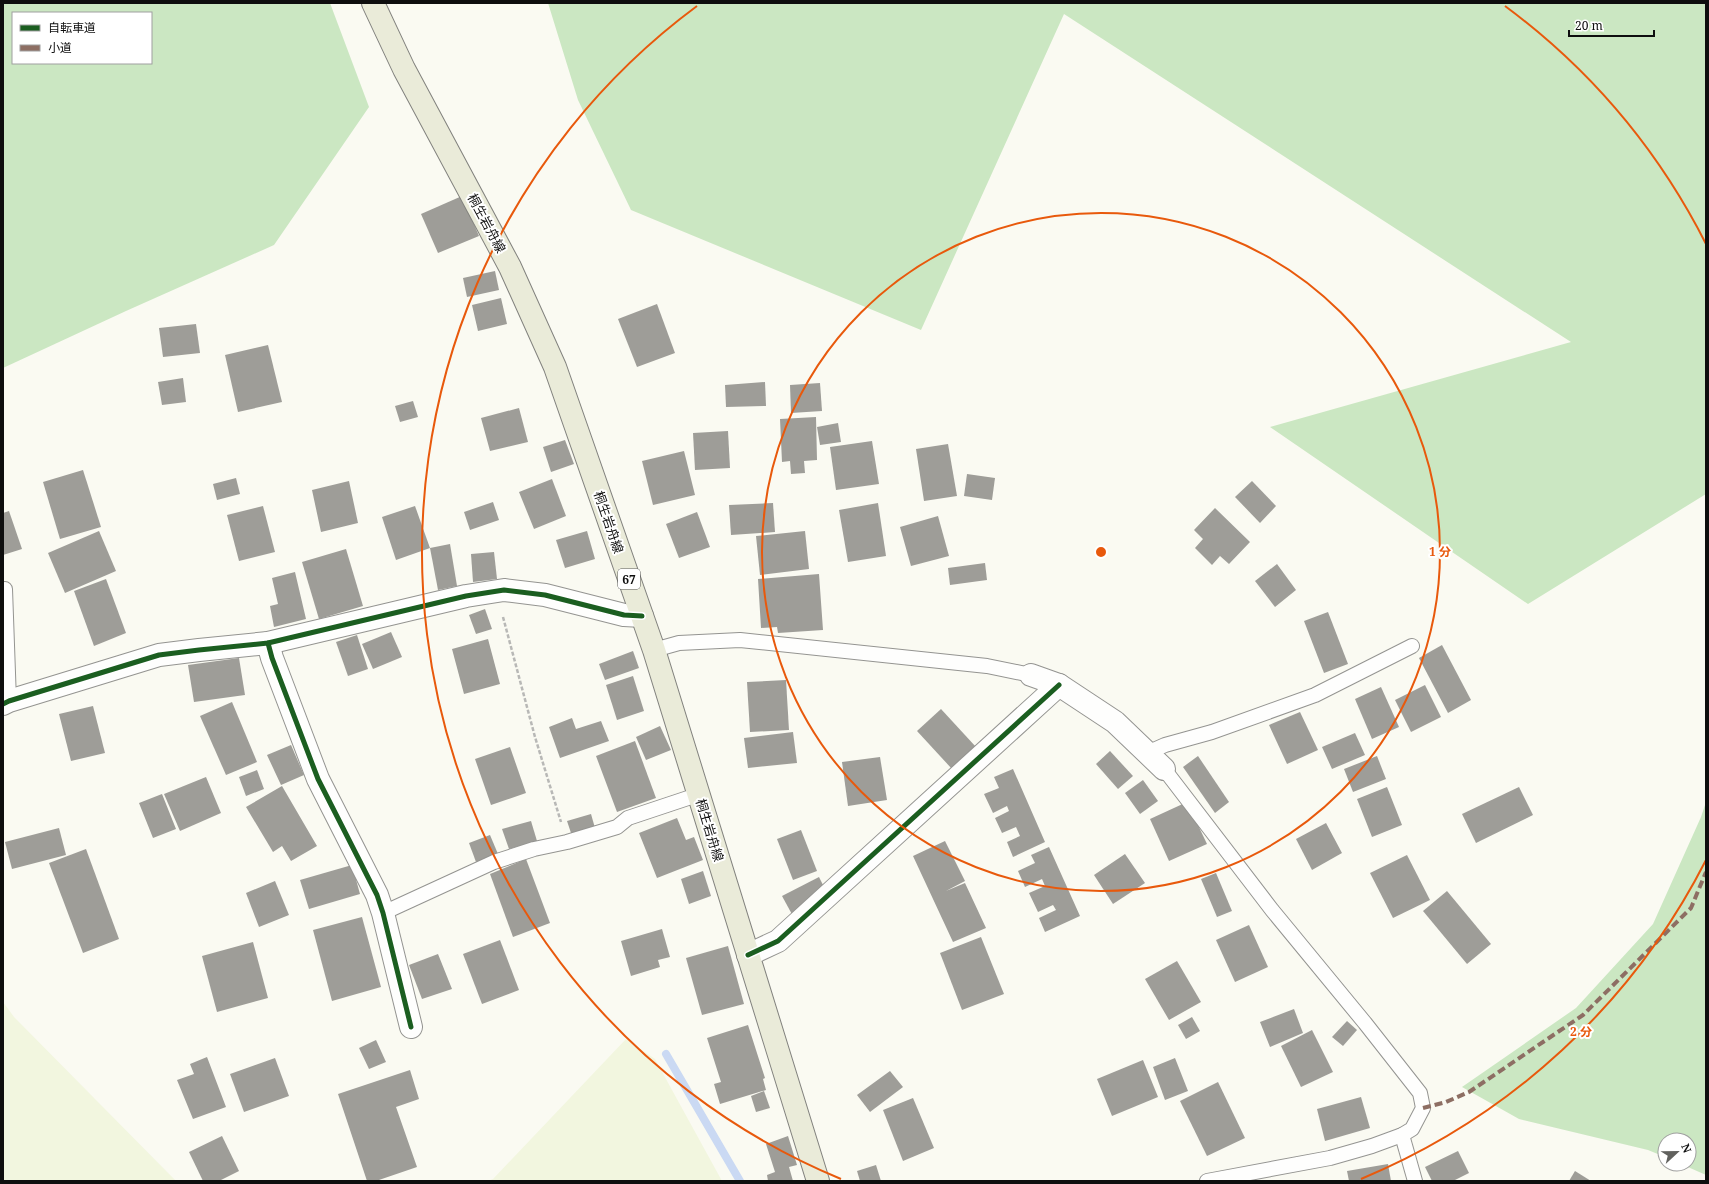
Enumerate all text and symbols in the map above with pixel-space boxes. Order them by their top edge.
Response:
legend [12,12,152,64]
scale bar [1569,12,1654,38]
text: 20 m [1575,17,1603,34]
text: 自転車道 [48,19,96,36]
text: 小道 [48,39,72,56]
street label: 桐生岩舟線 [464,190,510,256]
street label: 桐生岩舟線 [590,488,628,556]
text: 1 分 [1429,543,1451,560]
centre of rings [1094,545,1108,559]
road number: 67 [618,569,640,589]
street label: 桐生岩舟線 [692,796,728,864]
text: 2 分 [1570,1023,1592,1040]
north arrow [1657,1132,1697,1172]
text: N [1678,1141,1695,1155]

